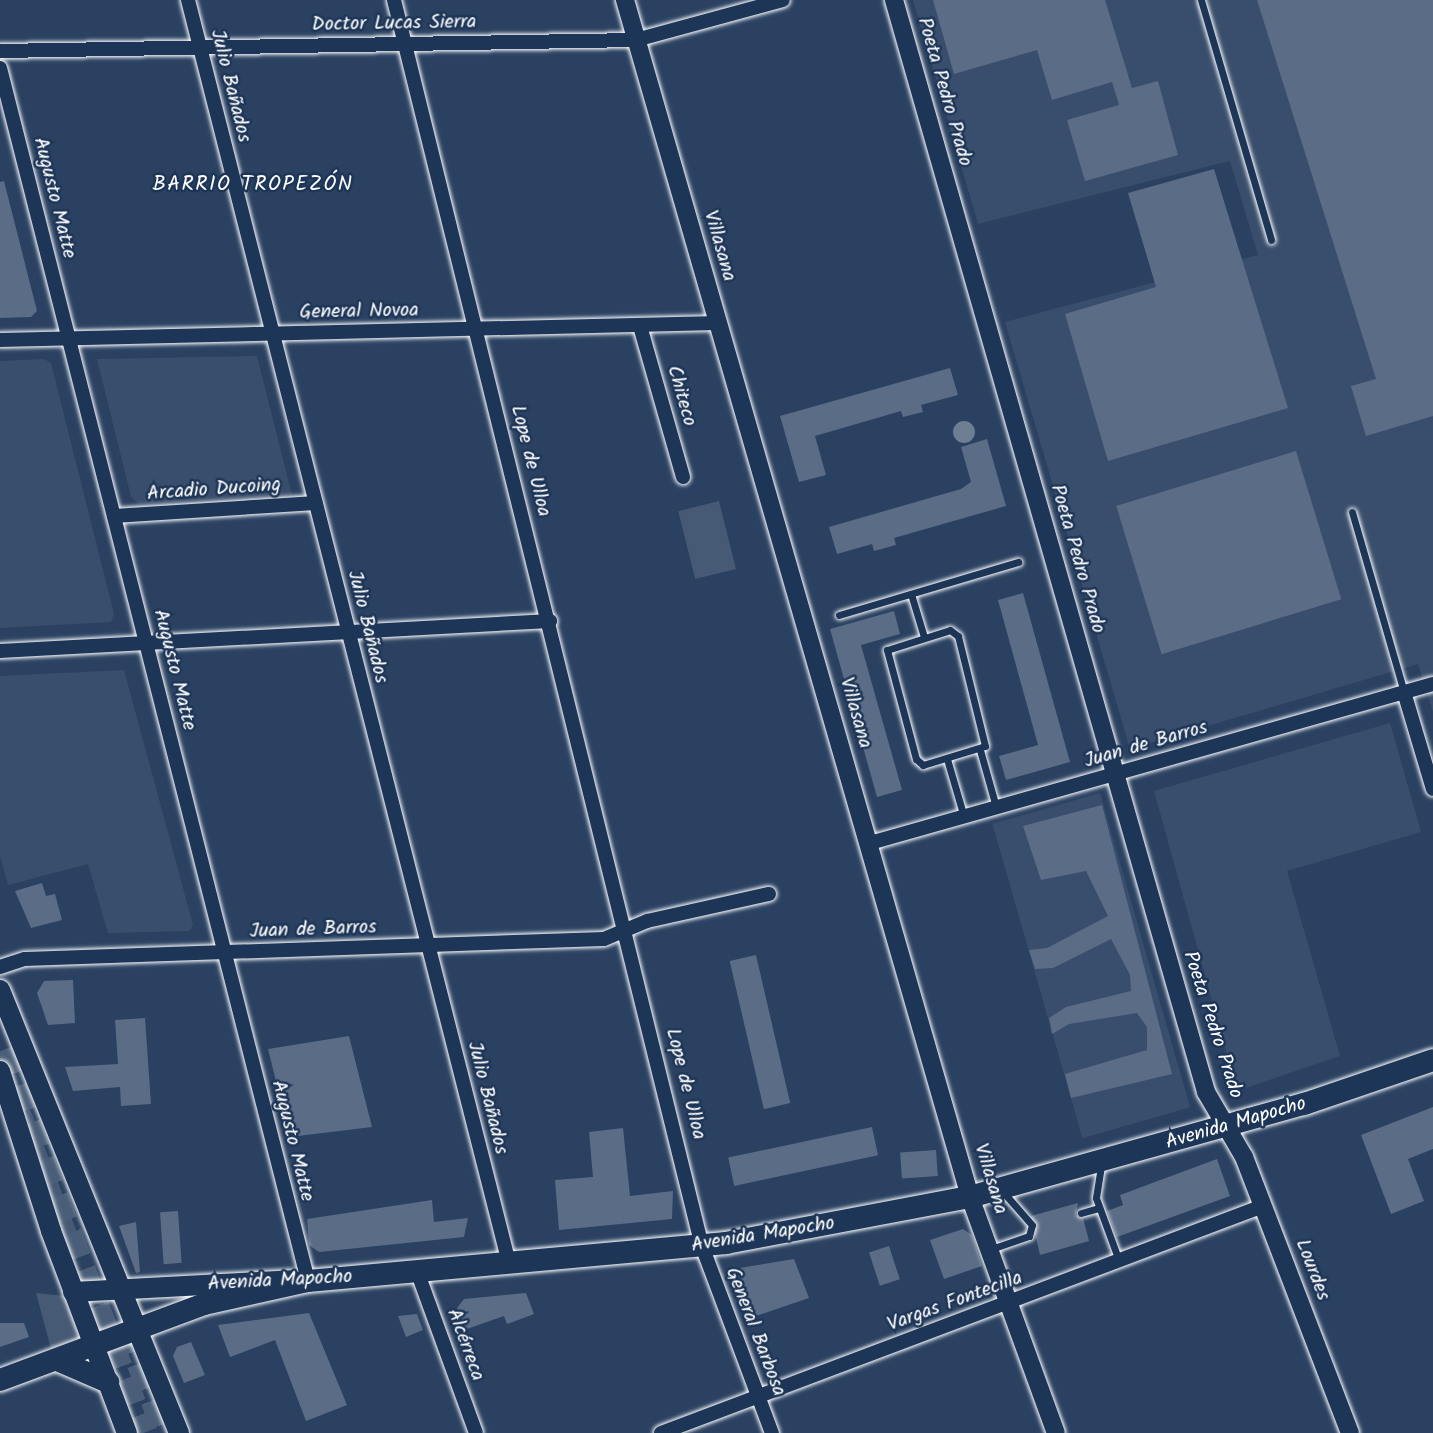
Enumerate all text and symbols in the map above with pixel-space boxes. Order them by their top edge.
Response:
street label: Doctor Lucas Sierra [311,11,477,37]
street label: Poeta Pedro Prado [911,15,977,169]
street label: Julio Bañados [204,27,256,145]
street label: Augusto Matte [27,135,81,261]
district label: BARRIO TROPEZÓN [152,172,354,198]
street label: Villasana [697,208,741,284]
street label: General Novoa [299,299,419,325]
street label: Chiteco [661,363,701,429]
street label: Lope de Ulloa [505,403,555,519]
street label: Arcadio Ducoing [146,473,282,507]
street label: Poeta Pedro Prado [1044,482,1110,636]
street label: Julio Bañados [341,568,393,686]
street label: Augusto Matte [147,607,201,733]
street label: Villasana [833,675,877,751]
street label: Juan de Barros [1082,716,1210,774]
street label: Juan de Barros [249,916,377,944]
street label: Poeta Pedro Prado [1177,948,1247,1102]
street label: Lope de Ulloa [660,1026,710,1142]
street label: Julio Bañados [461,1039,513,1157]
street label: Augusto Matte [265,1078,319,1204]
street label: Avenida Mapocho [1163,1093,1309,1155]
street label: Villasana [968,1141,1012,1217]
street label: Avenida Mapocho [690,1212,836,1258]
street label: Lourdes [1289,1236,1335,1304]
street label: General Barbosa [719,1264,791,1400]
street label: Avenida Mapocho [207,1265,353,1297]
street label: Vargas Fontecilla [884,1266,1026,1338]
street label: Alcérreca [441,1306,489,1384]

